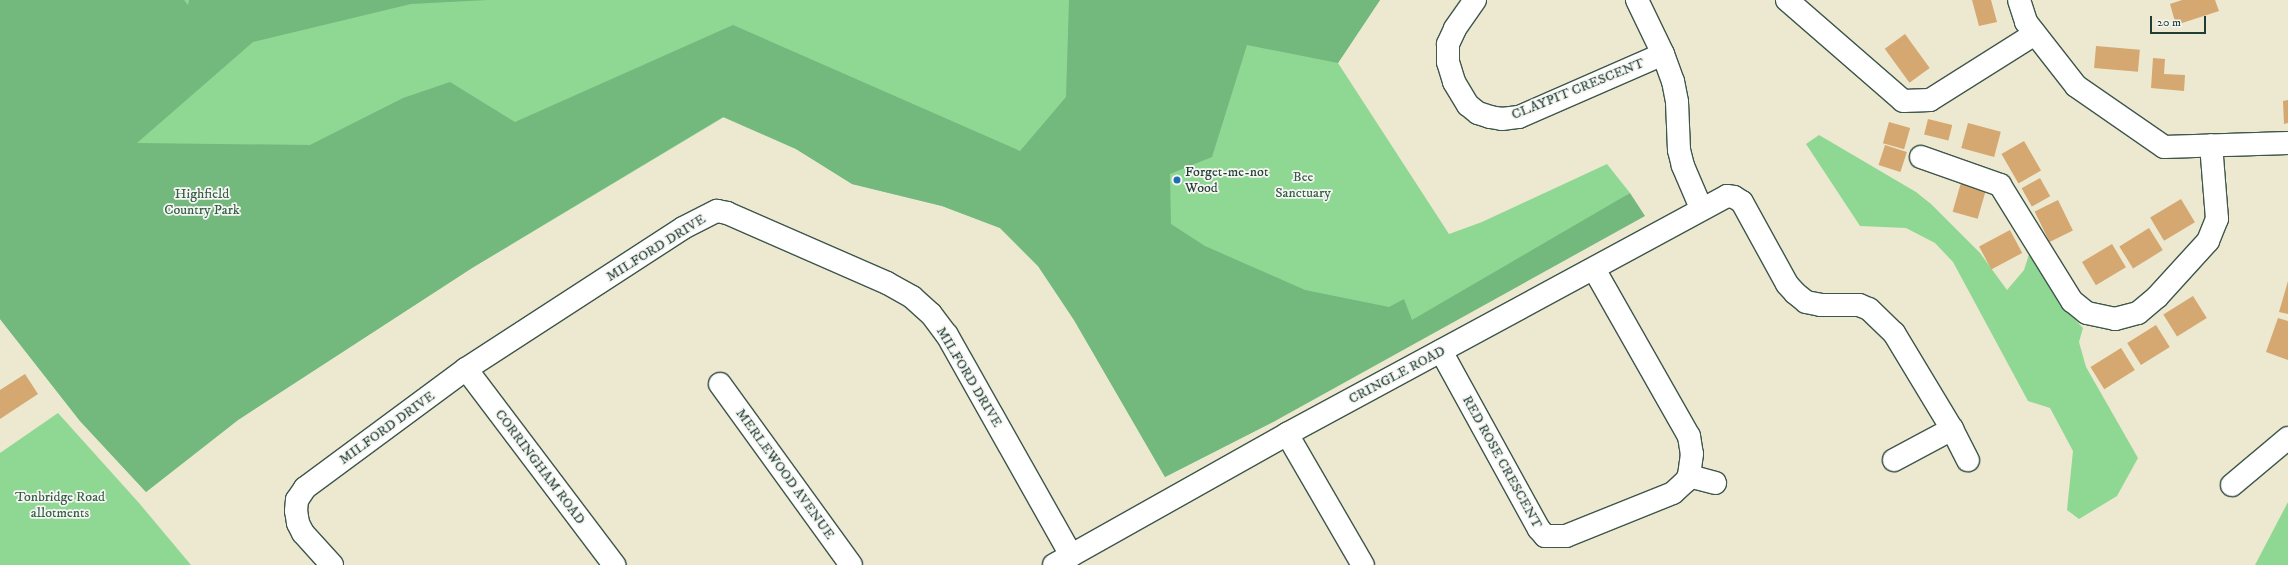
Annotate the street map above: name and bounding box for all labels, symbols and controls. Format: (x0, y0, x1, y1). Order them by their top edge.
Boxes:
scale bar (2152, 8, 2208, 34)
text: 20 m (2157, 15, 2181, 30)
street label: CLAYPIT CRESCENT (1509, 55, 1647, 123)
place label: Forget-me-not Wood (1185, 164, 1268, 196)
park label: Bee Sanctuary (1275, 169, 1331, 202)
marker: Forget-me-not Wood (1172, 175, 1182, 185)
park label: Highfield Country Park (164, 186, 240, 218)
street label: MILFORD DRIVE (603, 211, 709, 285)
street label: MILFORD DRIVE (932, 324, 1006, 430)
street label: CRINGLE ROAD (1346, 342, 1448, 408)
street label: MILFORD DRIVE (336, 388, 438, 468)
street label: RED ROSE CRESCENT (1458, 393, 1546, 531)
street label: MERLEWOOD AVENUE (732, 405, 838, 543)
street label: CORRINGHAM ROAD (491, 406, 589, 528)
park label: Tonbridge Road allotments (15, 489, 105, 522)

